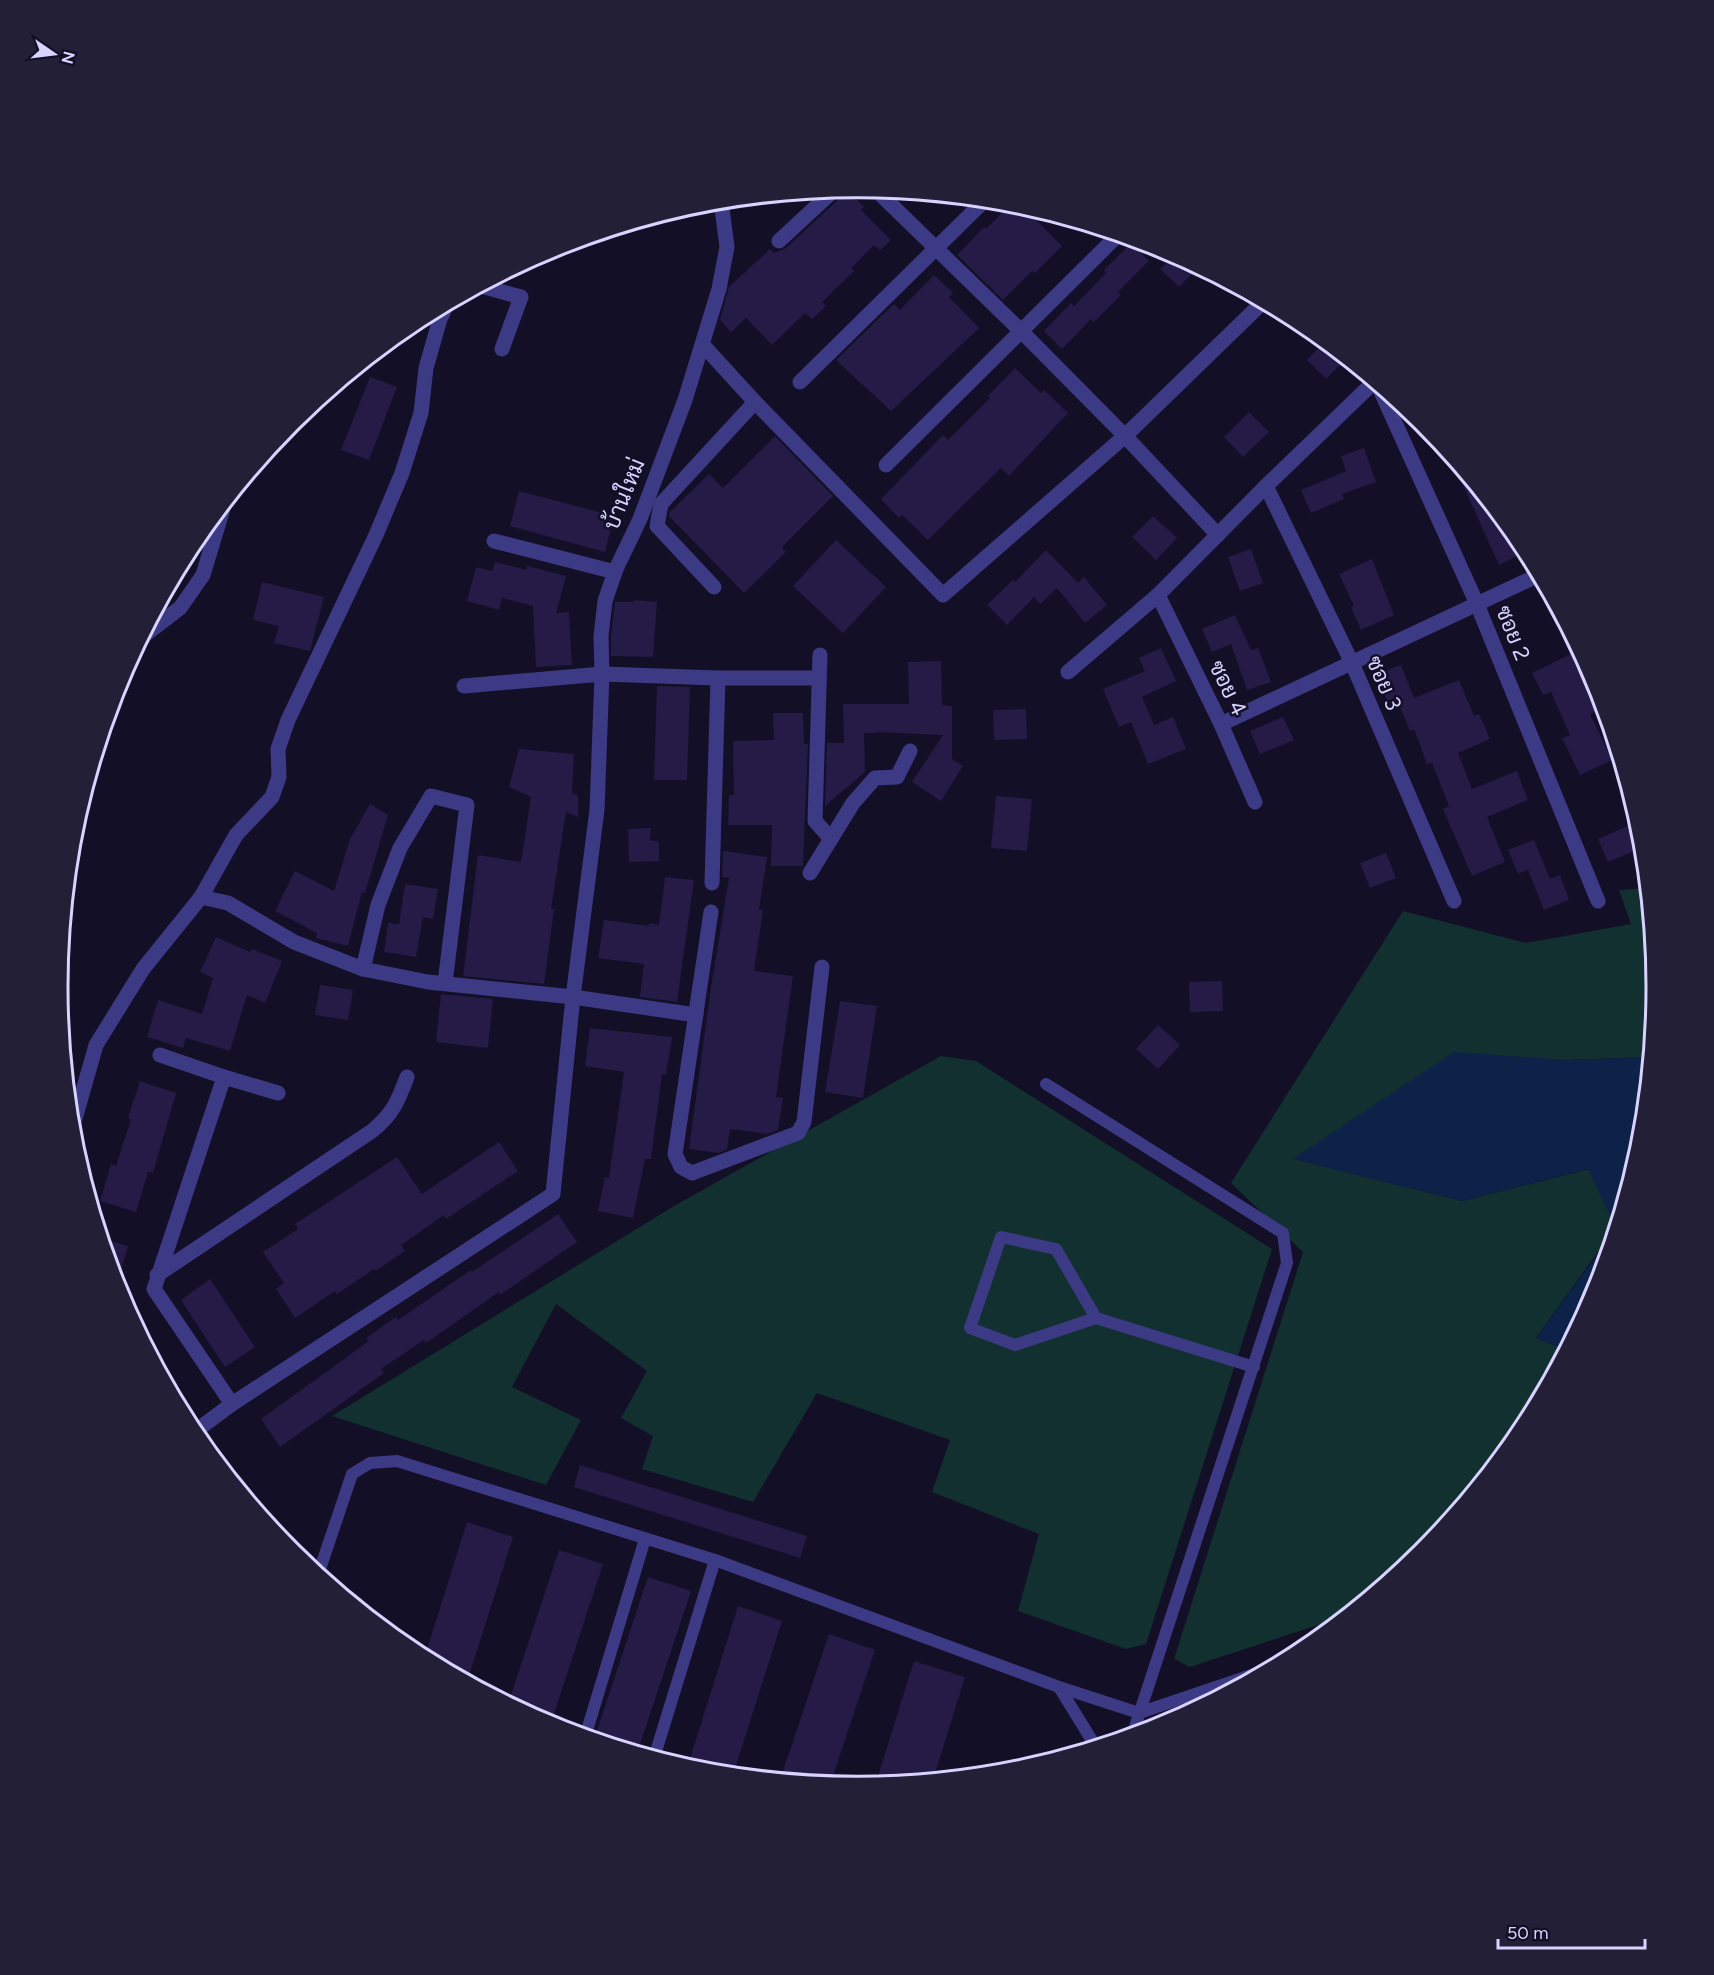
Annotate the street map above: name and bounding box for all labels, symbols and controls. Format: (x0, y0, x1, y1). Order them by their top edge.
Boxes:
north arrow (24, 24, 84, 84)
text: N (57, 49, 79, 66)
street label: บ้านใหม่ (597, 454, 651, 534)
street label: ซอย 2 (1490, 602, 1536, 664)
street label: ซอย 3 (1361, 652, 1407, 714)
street label: ซอย 4 (1203, 656, 1253, 720)
scale bar (1498, 1912, 1645, 1950)
text: 50 m (1507, 1922, 1549, 1944)

